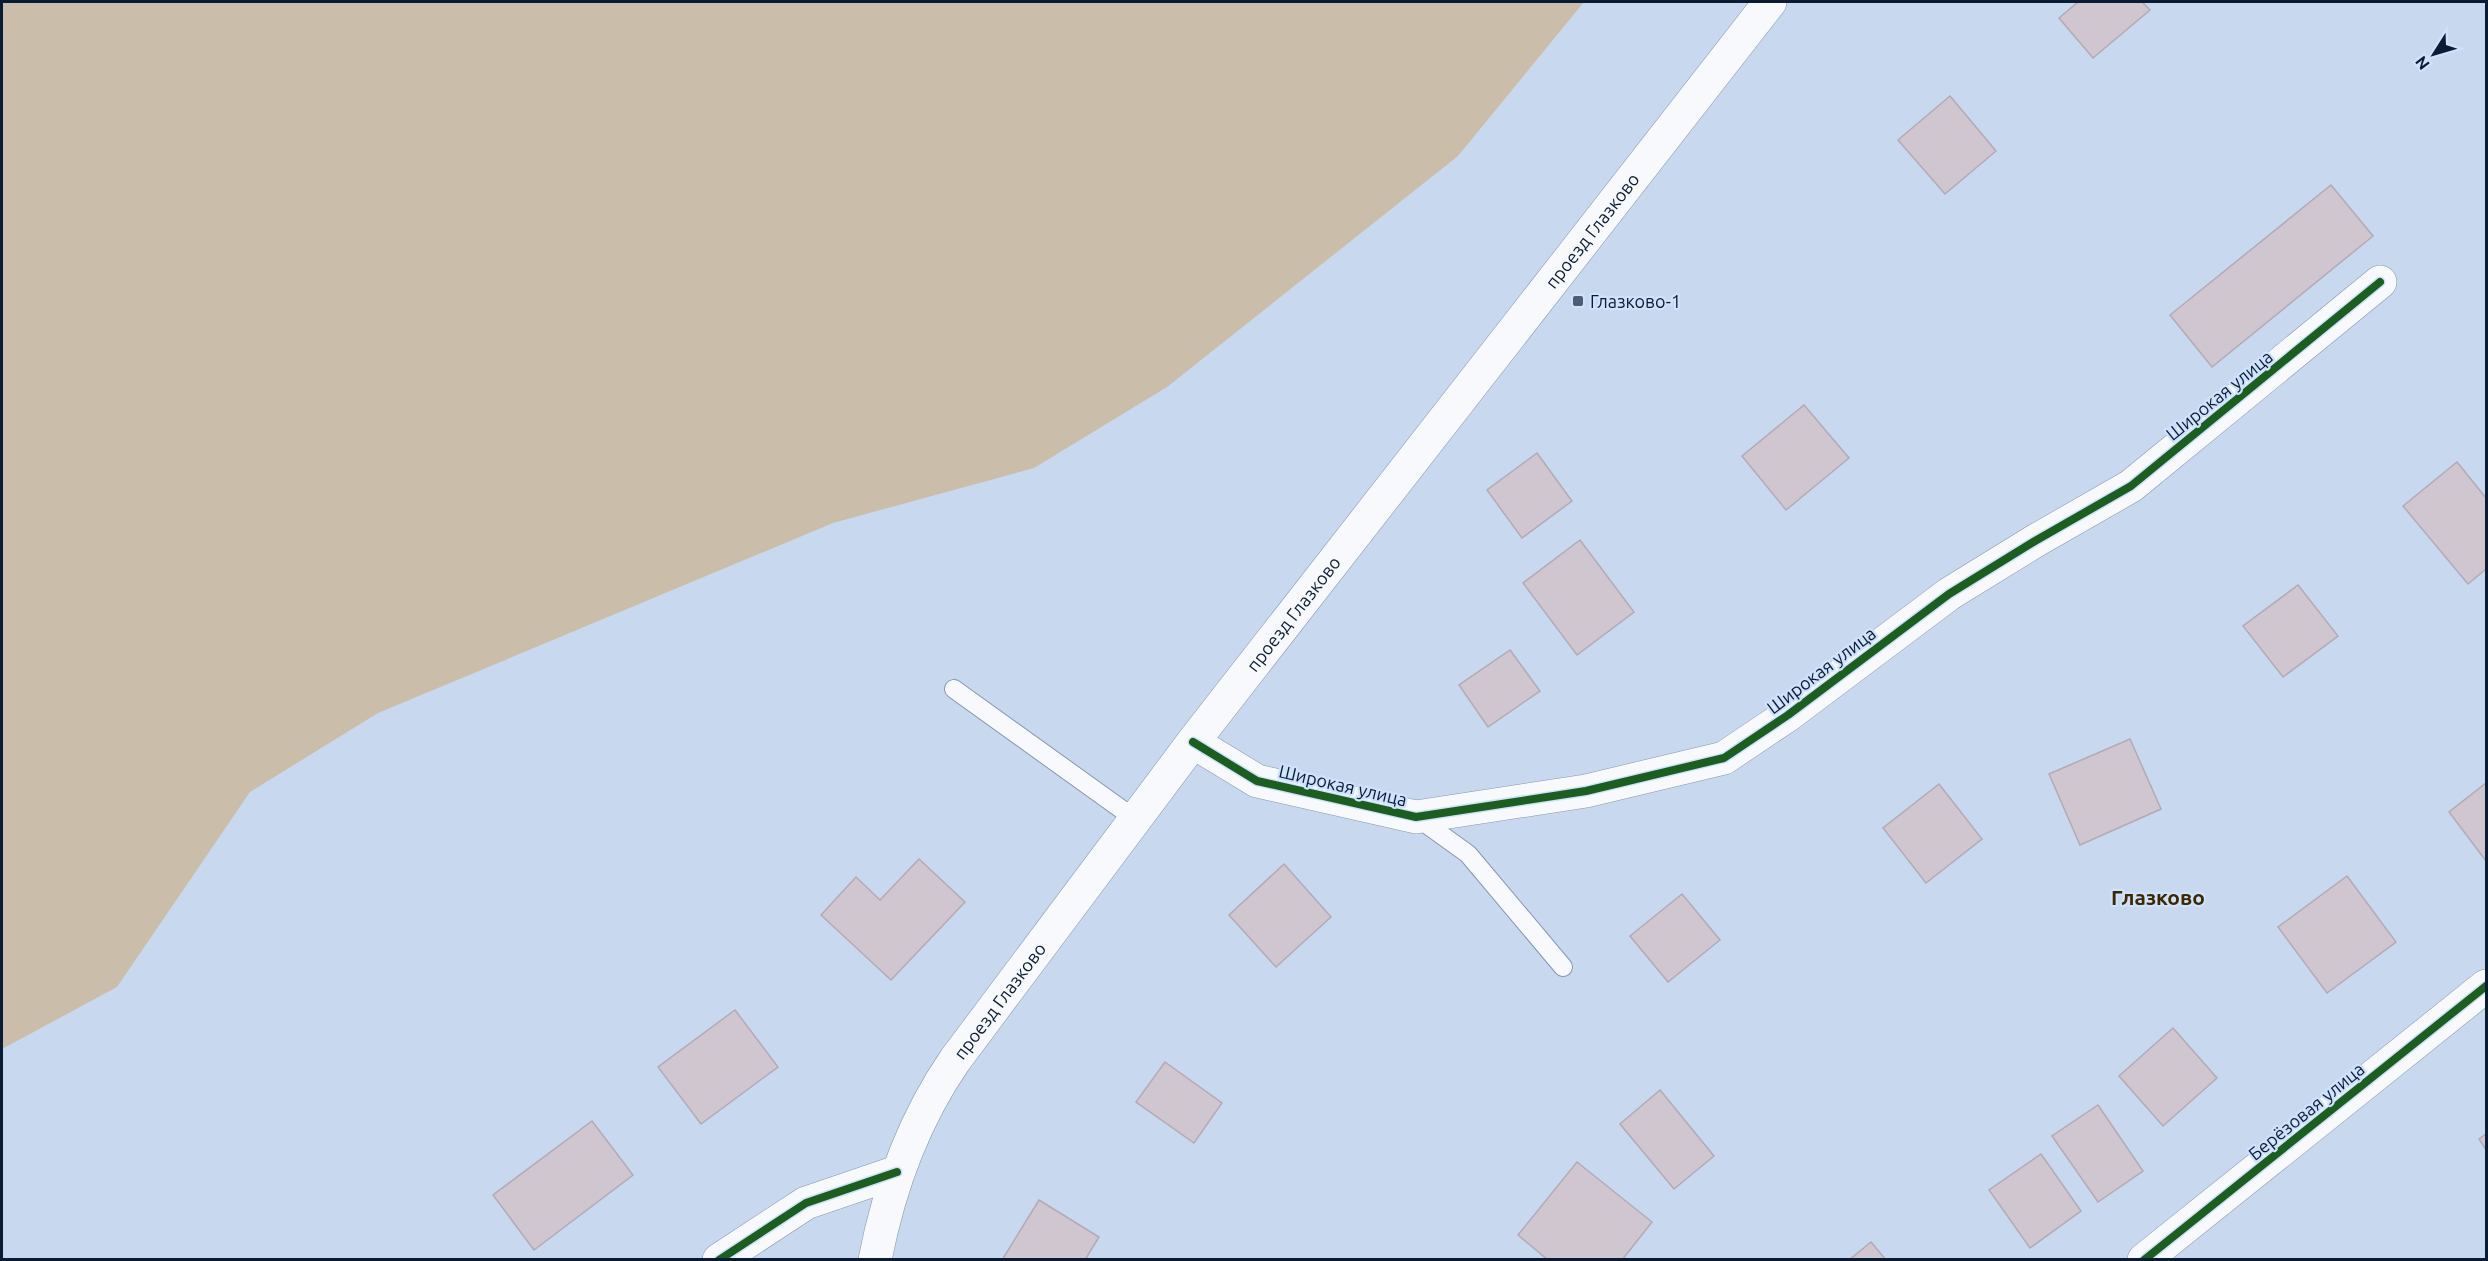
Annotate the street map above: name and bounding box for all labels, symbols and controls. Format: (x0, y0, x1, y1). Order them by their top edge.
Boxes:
north arrow (2404, 24, 2464, 84)
text: N (2411, 53, 2433, 73)
street label: проезд Глазково (1541, 169, 1643, 292)
place label: Глазково-1 (1590, 291, 1681, 311)
marker: Глазково-1 (1571, 294, 1585, 308)
street label: Широкая улица (2162, 346, 2276, 444)
street label: проезд Глазково (1242, 552, 1344, 675)
street label: Широкая улица (1763, 623, 1879, 717)
street label: Широкая улица (1277, 761, 1409, 809)
district label: Глазково (2111, 885, 2205, 909)
street label: проезд Глазково (949, 939, 1049, 1063)
street label: Берёзовая улица (2244, 1058, 2368, 1164)

